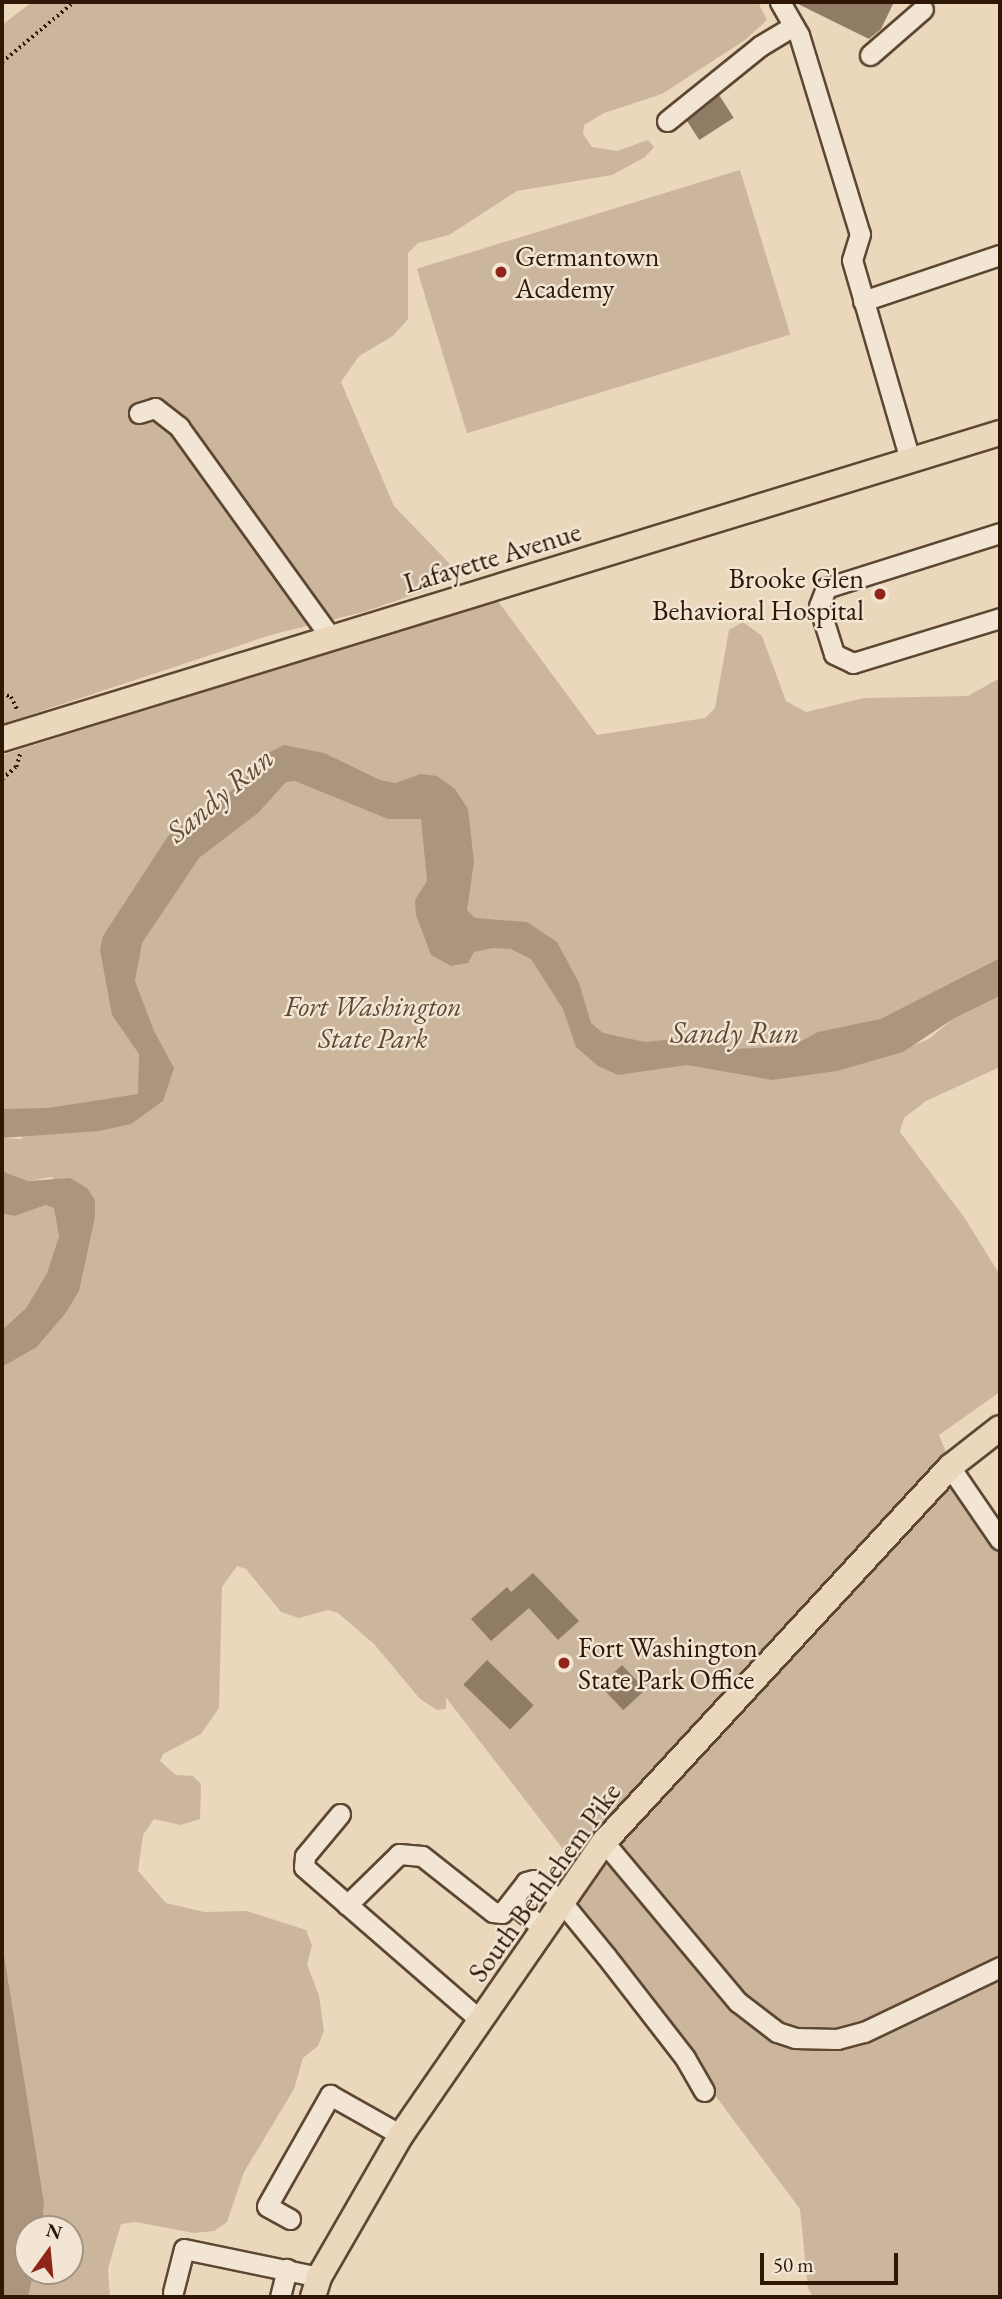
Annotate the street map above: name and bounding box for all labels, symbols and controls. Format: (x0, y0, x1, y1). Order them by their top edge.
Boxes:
place label: Germantown Academy (515, 239, 660, 305)
marker: Germantown Academy (493, 264, 509, 280)
street label: Lafayette Avenue (399, 514, 585, 600)
place label: Brooke Glen Behavioral Hospital (652, 561, 864, 627)
marker: Brooke Glen Behavioral Hospital (870, 584, 890, 604)
water label: Sandy Run (159, 740, 281, 850)
park label: Fort Washington State Park (284, 989, 462, 1055)
water label: Sandy Run (671, 1015, 799, 1051)
place label: Fort Washington State Park Office (578, 1630, 758, 1696)
marker: Fort Washington State Park Office (556, 1655, 572, 1671)
street label: South Bethlehem Pike (461, 1776, 627, 1988)
north arrow (14, 2215, 84, 2285)
text: N (43, 2217, 65, 2245)
scale bar (764, 2240, 902, 2284)
text: 50 m (773, 2251, 814, 2278)

